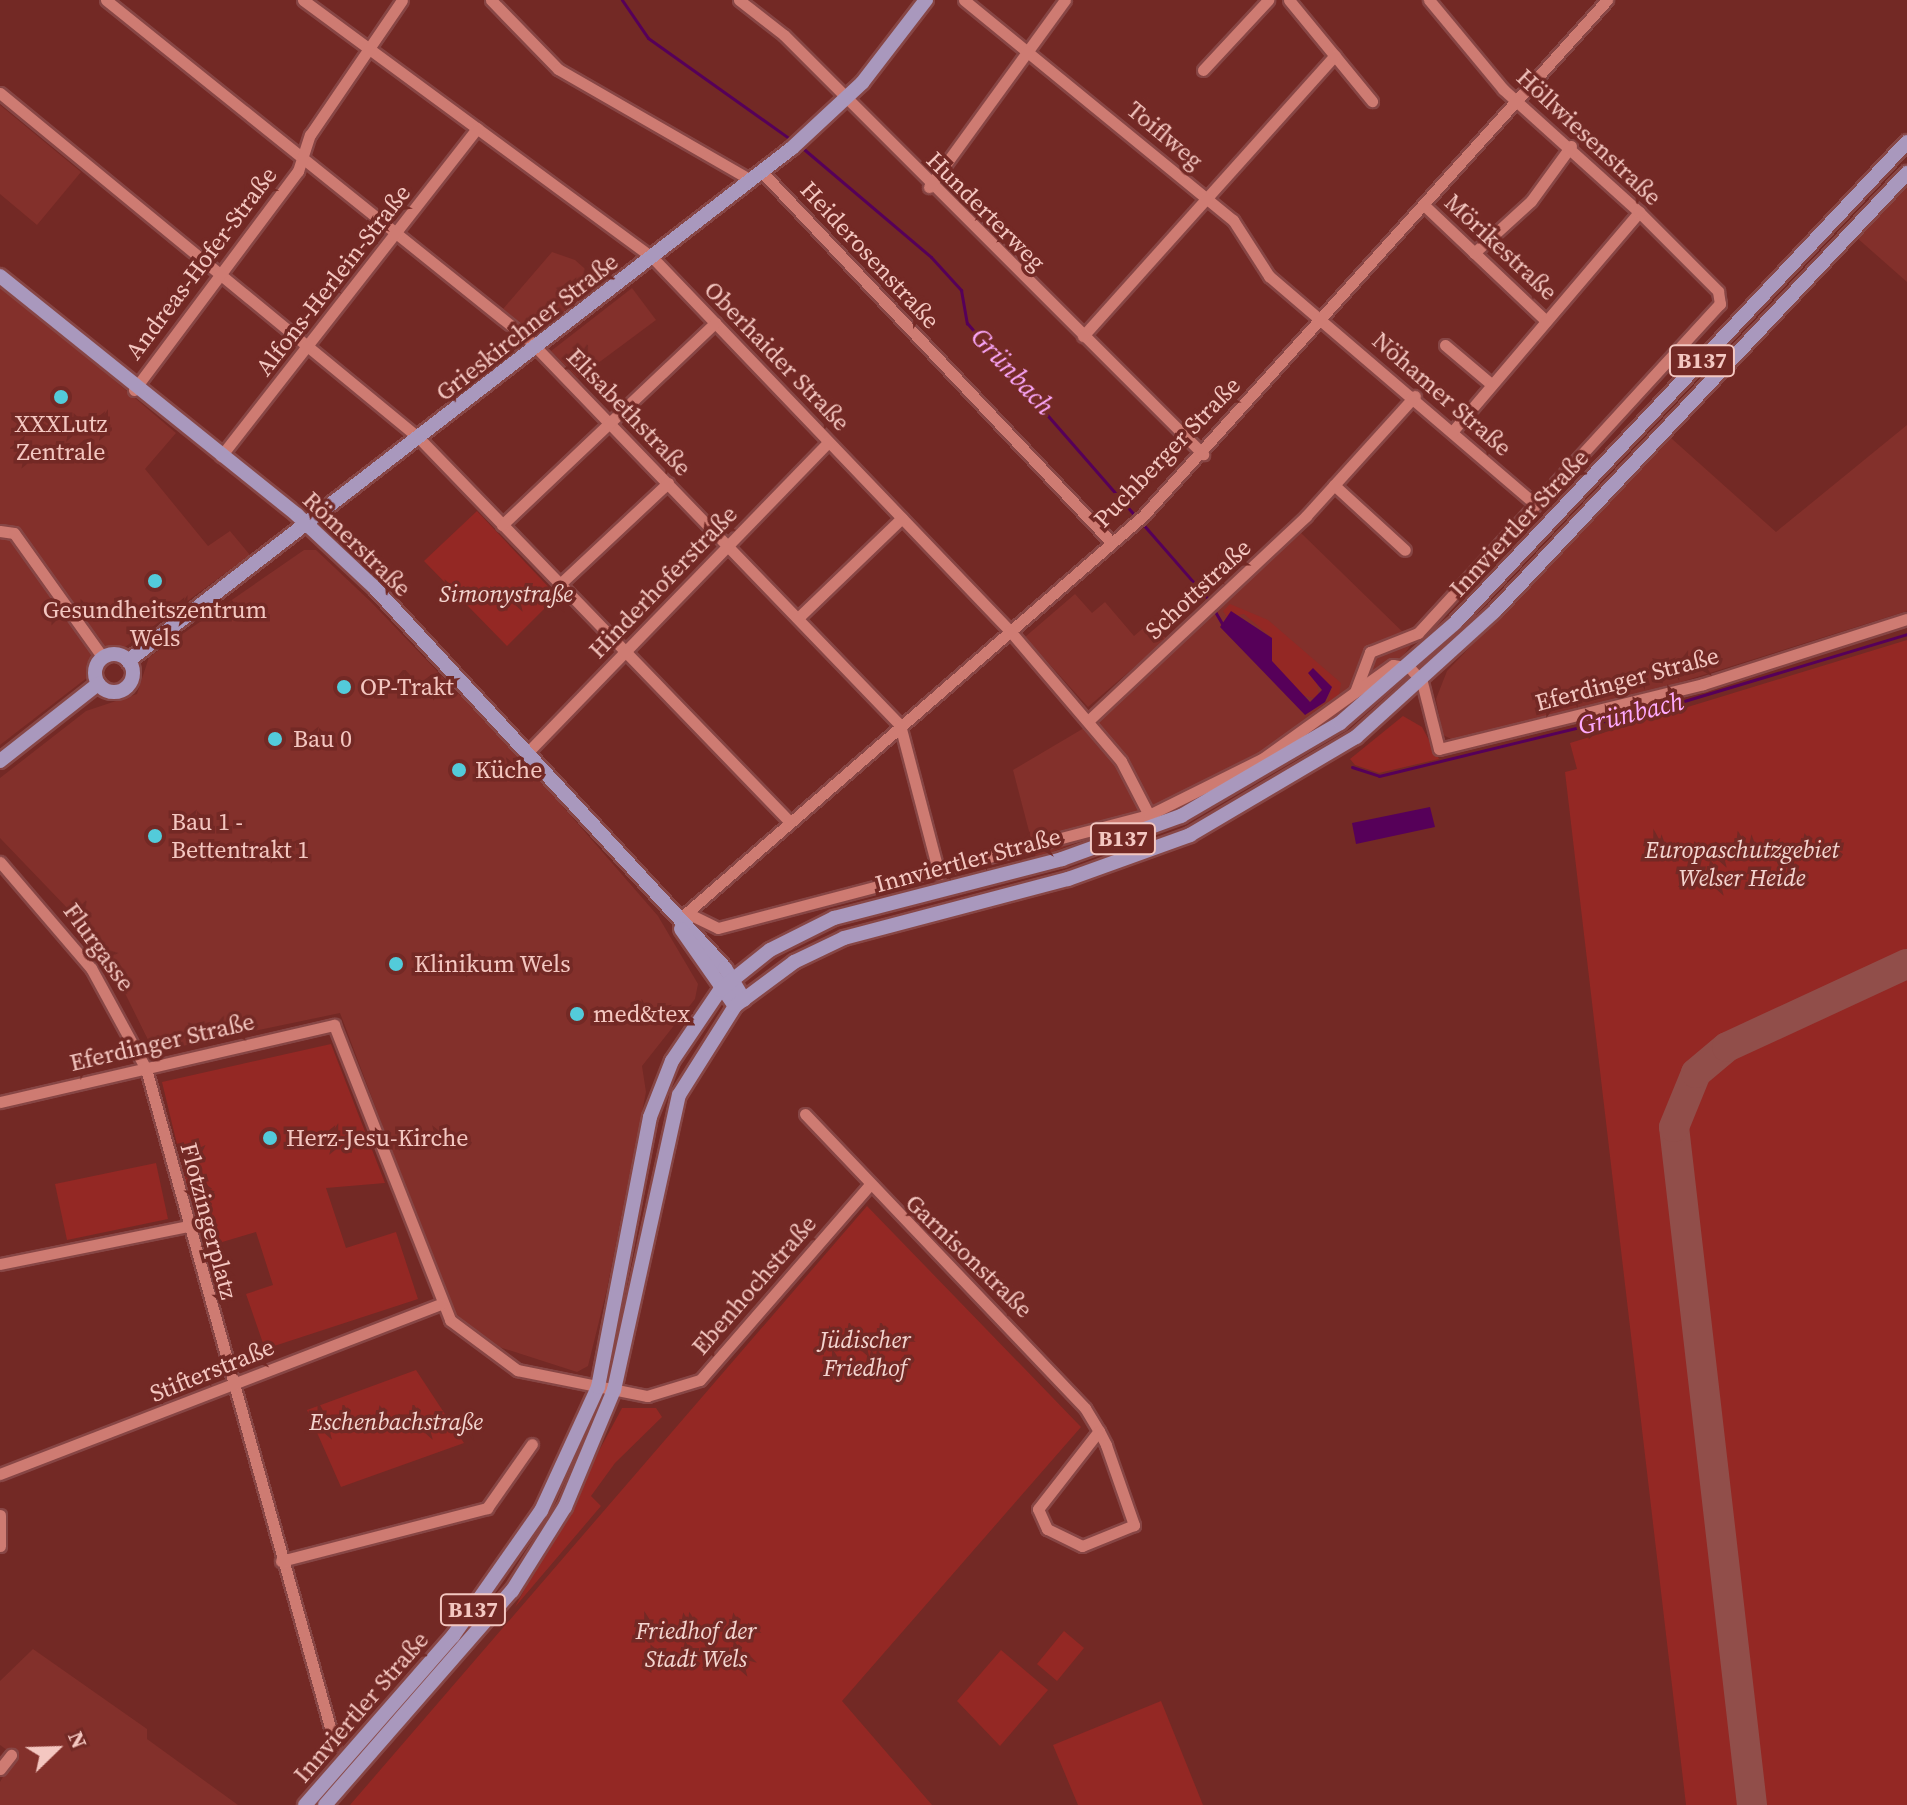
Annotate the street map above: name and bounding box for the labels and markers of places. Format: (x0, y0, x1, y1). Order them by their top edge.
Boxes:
marker: XXXLutz Zentrale (52, 388, 70, 406)
place label: XXXLutz Zentrale (14, 410, 108, 466)
marker: Gesundheitszentrum Wels (144, 570, 166, 592)
place label: Gesundheitszentrum Wels (43, 596, 267, 652)
place label: OP-Trakt (360, 673, 454, 701)
marker: OP-Trakt (335, 678, 353, 696)
place label: Bau 0 (293, 725, 352, 753)
marker: Bau 0 (264, 728, 286, 750)
place label: Küche (475, 756, 542, 784)
marker: Küche (450, 761, 468, 779)
place label: Bau 1 - Bettentrakt 1 (171, 808, 309, 864)
marker: Bau 1 - Bettentrakt 1 (146, 827, 164, 845)
place label: Klinikum Wels (414, 950, 571, 978)
marker: Klinikum Wels (385, 953, 407, 975)
place label: med&tex (593, 1000, 690, 1028)
marker: med&tex (568, 1005, 586, 1023)
place label: Herz-Jesu-Kirche (286, 1124, 469, 1152)
marker: Herz-Jesu-Kirche (261, 1129, 279, 1147)

